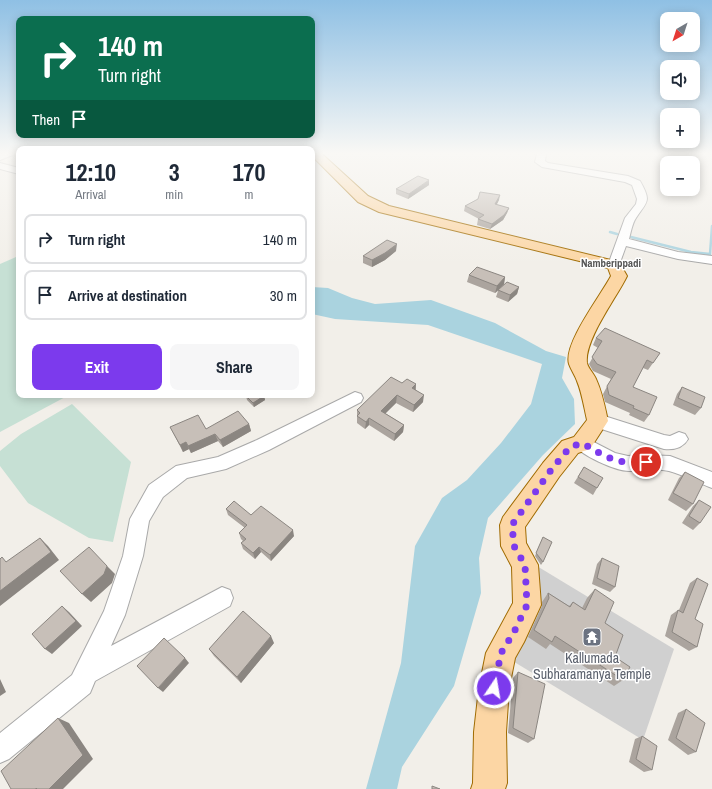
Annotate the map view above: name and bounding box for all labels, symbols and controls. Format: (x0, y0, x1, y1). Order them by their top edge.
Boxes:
north arrow (660, 12, 700, 52)
map controls (660, 12, 700, 196)
text: 140 m (98, 27, 163, 65)
icon: right (32, 32, 84, 84)
button: sound (660, 60, 700, 100)
text: Turn right (98, 63, 161, 88)
icon: arrive (68, 108, 90, 130)
button: + (660, 108, 700, 148)
text: Then (32, 109, 60, 130)
text: 12:10 (66, 156, 116, 188)
text: 3 (169, 156, 180, 188)
text: 170 (233, 156, 265, 188)
button: − (660, 156, 700, 196)
text: Arrival (75, 186, 106, 203)
text: min (165, 186, 183, 203)
text: m (245, 186, 253, 203)
icon: right (34, 228, 56, 250)
text: Turn right (68, 229, 125, 250)
text: 140 m (263, 229, 297, 250)
district label: Namberippadi (581, 256, 641, 270)
icon: arrive (34, 284, 56, 306)
text: Arrive at destination (68, 285, 187, 306)
text: 30 m (270, 285, 297, 306)
button: Exit (32, 344, 162, 390)
button: Share (170, 344, 299, 390)
pin (629, 445, 663, 479)
icon: arrive (635, 451, 657, 473)
temple icon: Kallumada Subharamanya Temple (581, 626, 603, 648)
place label: Kallumada Subharamanya Temple (533, 649, 651, 683)
position arrow (473, 667, 515, 709)

